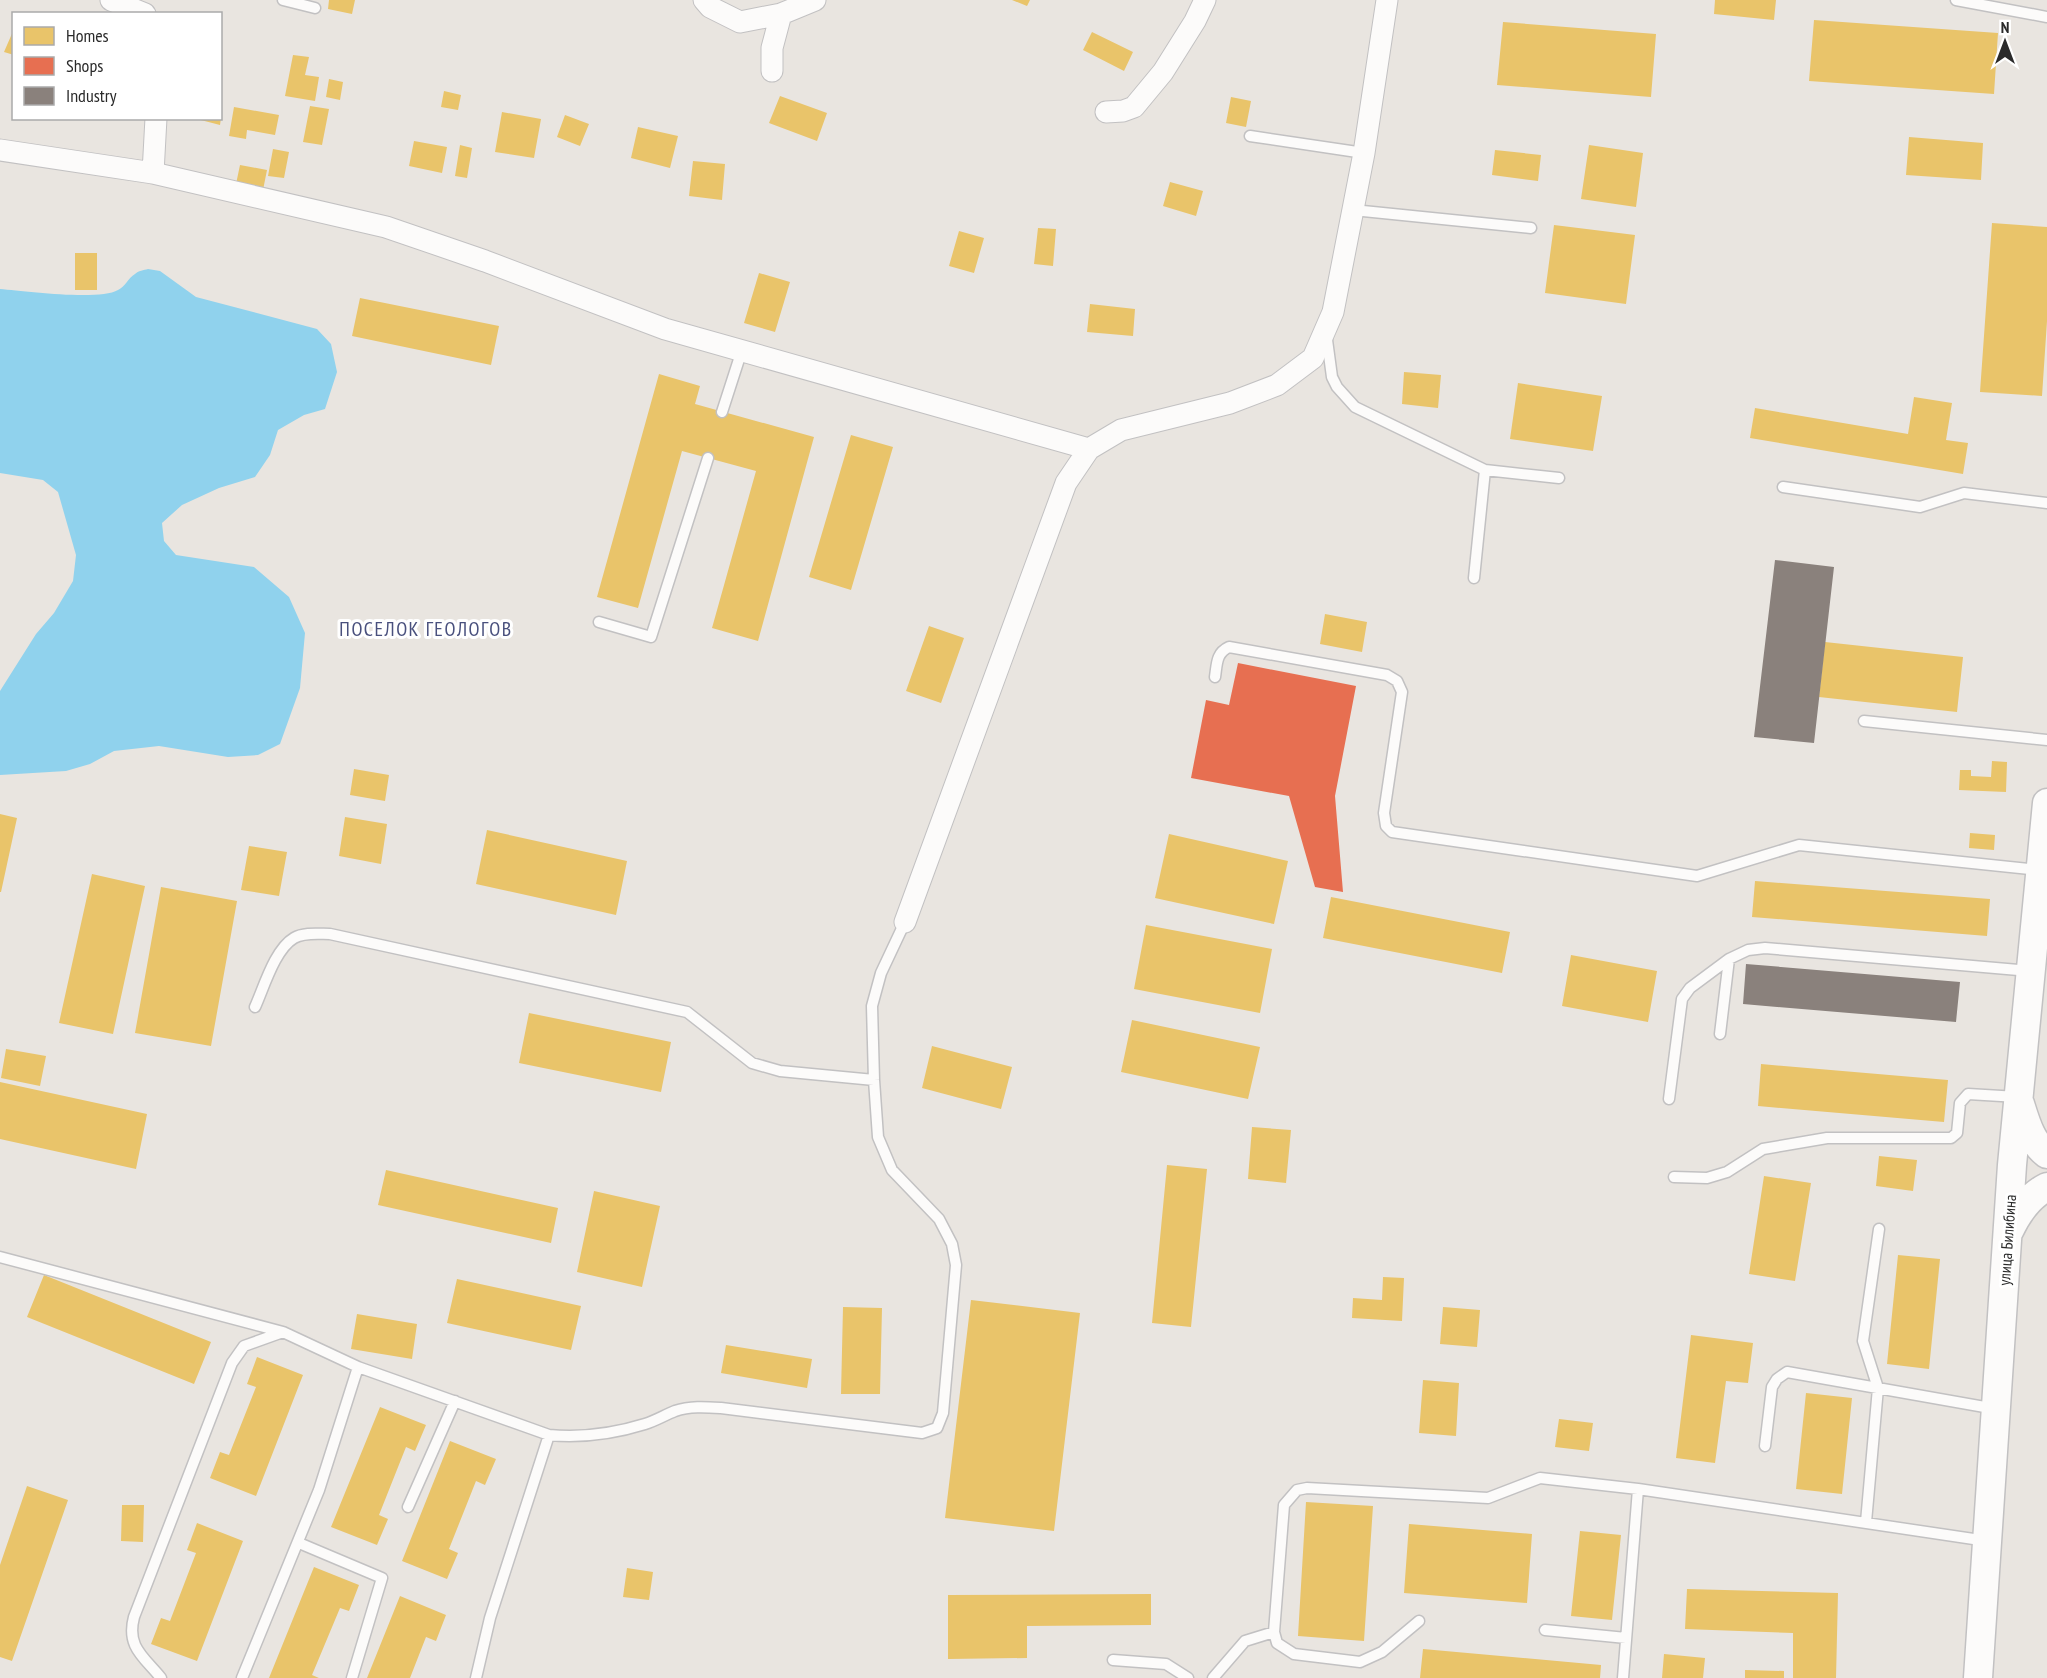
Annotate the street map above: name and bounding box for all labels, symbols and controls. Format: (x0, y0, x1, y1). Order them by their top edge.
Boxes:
legend (12, 12, 222, 120)
north arrow (1975, 12, 2035, 72)
text: N (2001, 17, 2009, 37)
text: Homes (66, 24, 109, 47)
text: Shops (66, 54, 103, 77)
text: Industry (66, 84, 117, 107)
district label: ПОСЕЛОК ГЕОЛОГОВ (339, 616, 513, 642)
street label: улица Билибина (1994, 1194, 2020, 1286)

